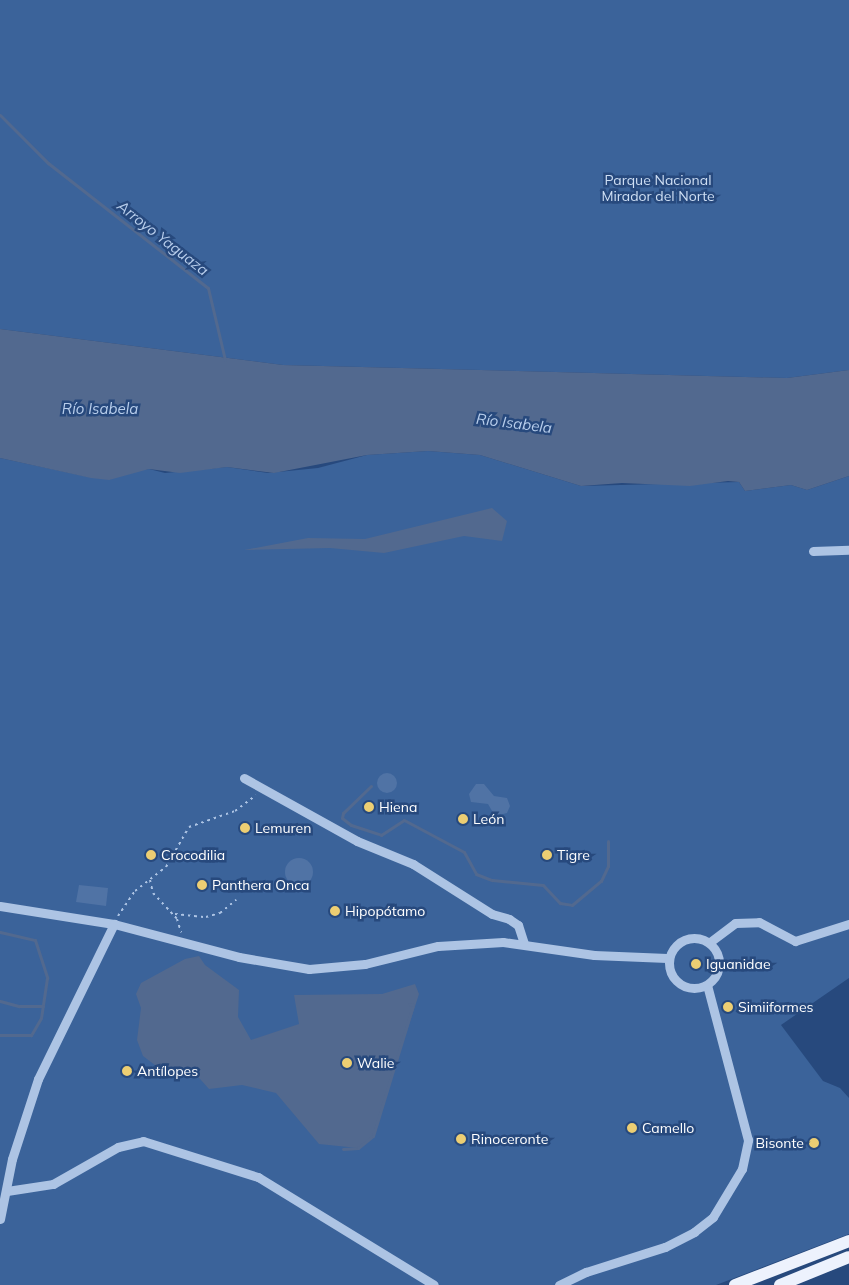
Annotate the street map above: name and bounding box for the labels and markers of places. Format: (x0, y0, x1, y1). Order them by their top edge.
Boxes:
place label: Hiena (379, 799, 417, 815)
marker: Hiena (363, 801, 375, 813)
place label: León (473, 811, 504, 827)
marker: León (457, 813, 469, 825)
place label: Lemuren (255, 820, 311, 836)
marker: Lemuren (239, 822, 251, 834)
place label: Crocodilia (161, 847, 225, 863)
place label: Tigre (557, 847, 590, 863)
marker: Crocodilia (145, 849, 157, 861)
marker: Tigre (541, 849, 553, 861)
place label: Panthera Onca (212, 877, 309, 893)
marker: Panthera Onca (196, 879, 208, 891)
place label: Hipopótamo (345, 903, 425, 919)
marker: Hipopótamo (329, 905, 341, 917)
place label: Iguanidae (706, 956, 770, 972)
marker: Iguanidae (690, 958, 702, 970)
place label: Simiiformes (738, 999, 813, 1015)
marker: Simiiformes (722, 1001, 734, 1013)
place label: Walie (357, 1055, 394, 1071)
marker: Walie (341, 1057, 353, 1069)
place label: Antílopes (137, 1063, 198, 1079)
marker: Antílopes (121, 1065, 133, 1077)
place label: Camello (642, 1120, 694, 1136)
marker: Camello (626, 1122, 638, 1134)
place label: Rinoceronte (471, 1131, 548, 1147)
marker: Rinoceronte (455, 1133, 467, 1145)
place label: Bisonte (756, 1135, 804, 1151)
marker: Bisonte (808, 1137, 820, 1149)

